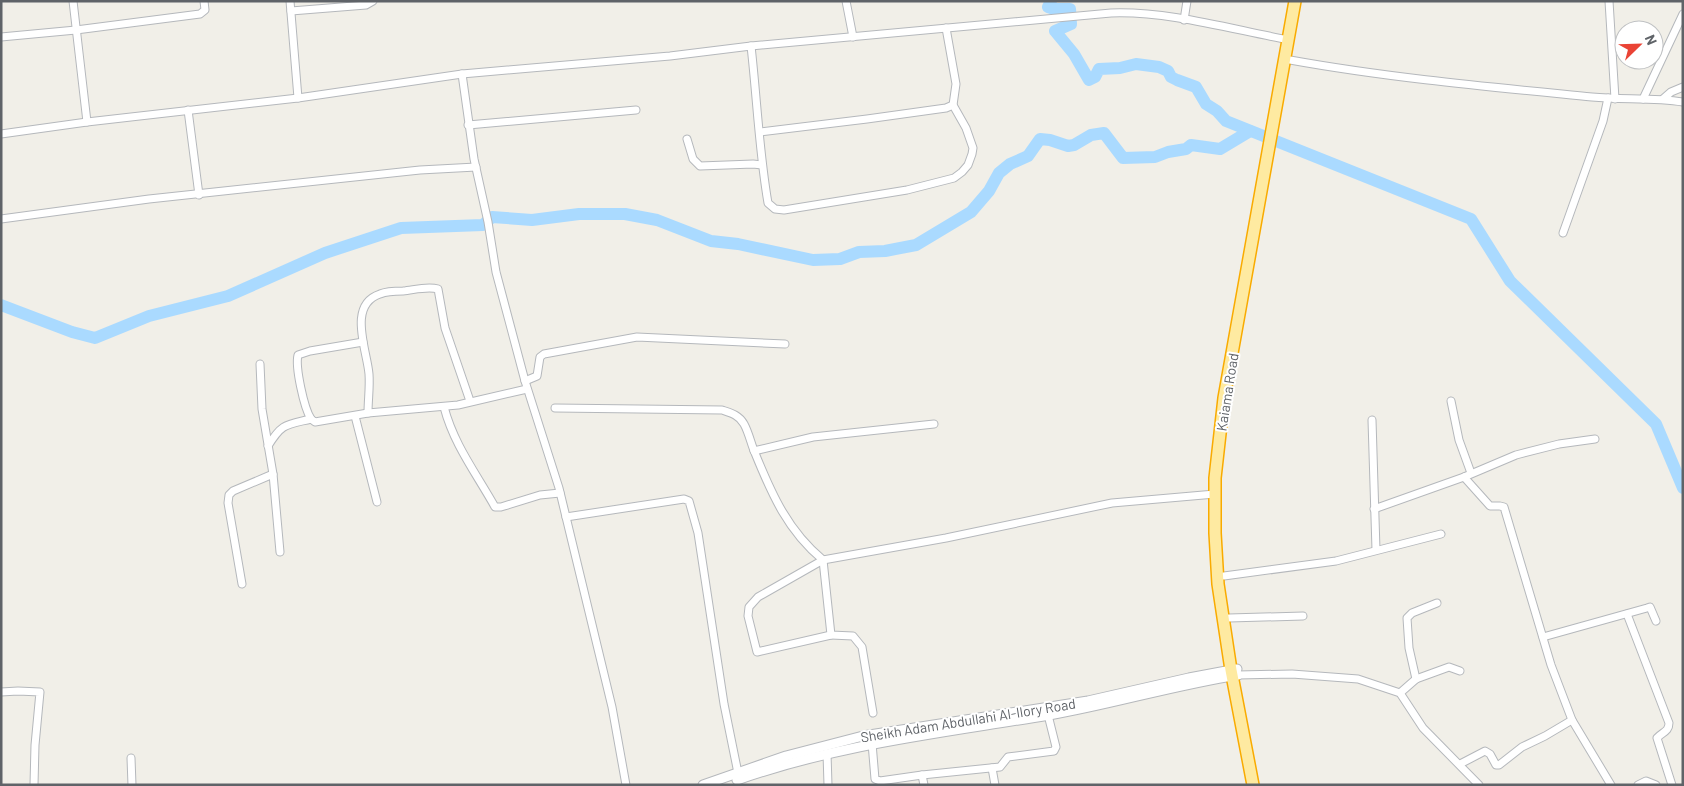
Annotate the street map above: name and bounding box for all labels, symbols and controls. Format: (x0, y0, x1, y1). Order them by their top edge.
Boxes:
north arrow (1614, 20, 1664, 70)
text: N (1642, 32, 1661, 47)
street label: Kaiama Road (1212, 352, 1242, 432)
street label: Sheikh Adam Abdullahi Al-Ilory Road (859, 695, 1077, 745)

